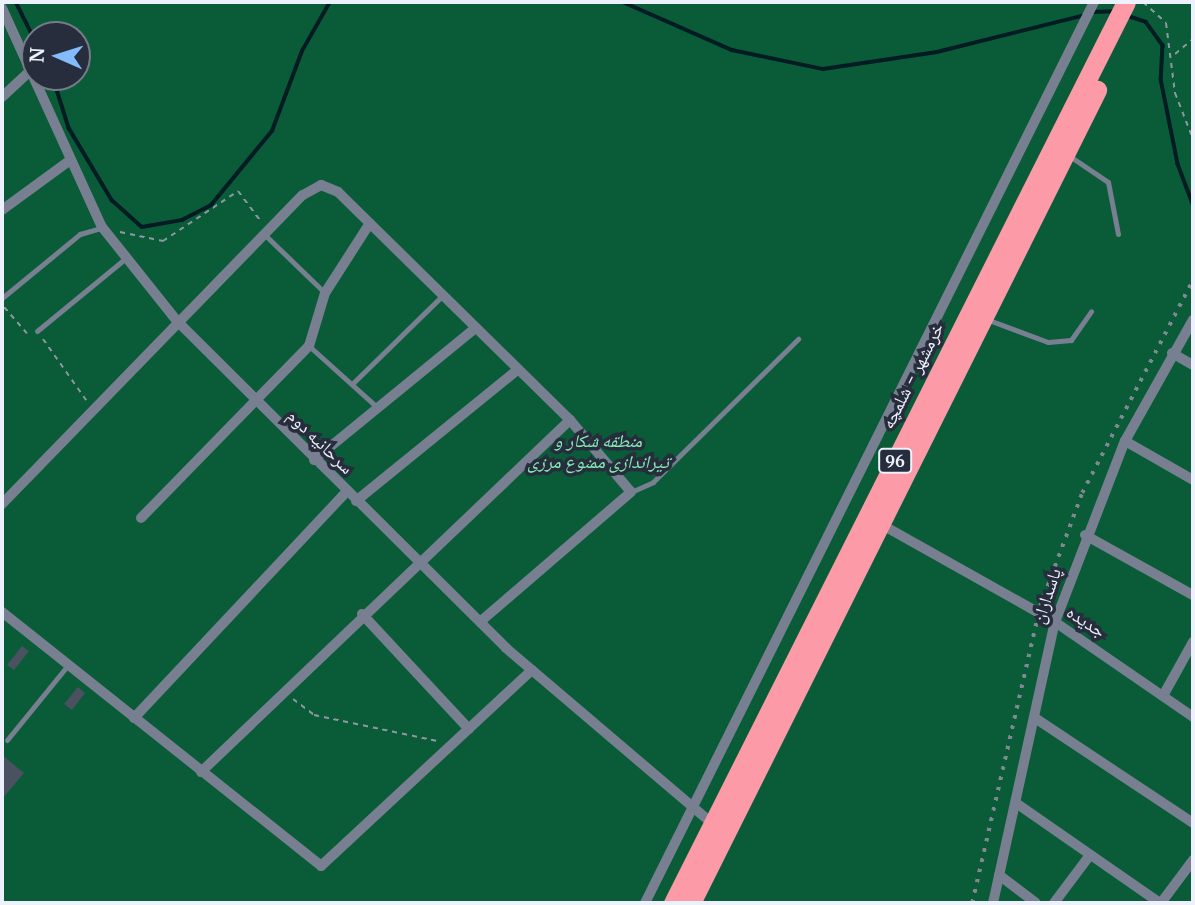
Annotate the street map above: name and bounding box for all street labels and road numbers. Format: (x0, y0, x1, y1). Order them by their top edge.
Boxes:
street label: خرمشهر - شلمچه (877, 320, 949, 432)
street label: سرحانیه دوم (282, 405, 358, 479)
road number: 96 (878, 448, 912, 474)
street label: پاسداران (1028, 565, 1066, 627)
street label: جدیده (1062, 601, 1110, 643)

